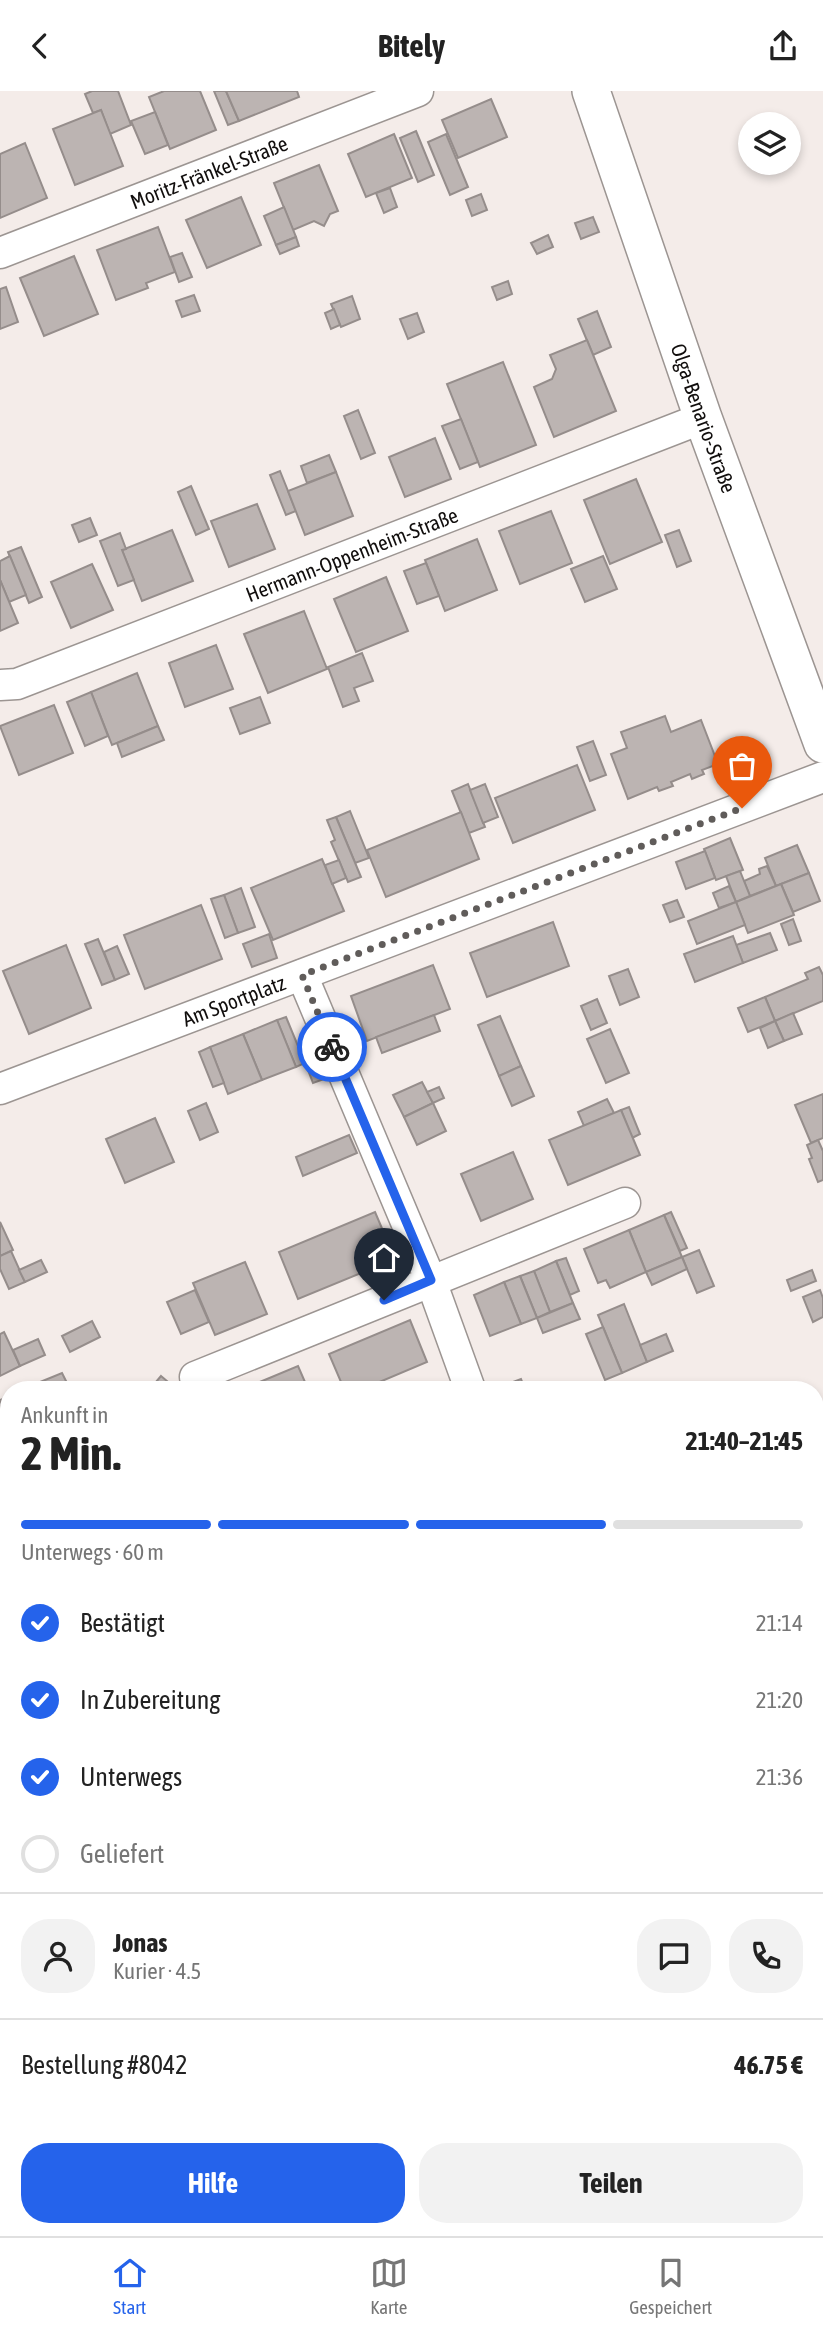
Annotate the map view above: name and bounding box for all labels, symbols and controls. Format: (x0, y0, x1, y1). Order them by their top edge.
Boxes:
icon: back (21, 27, 59, 65)
text: Bitely (378, 27, 445, 64)
icon: share (764, 27, 802, 65)
map controls (738, 112, 801, 175)
button: layers (738, 112, 801, 175)
street label: Moritz-Fränkel-Straße (127, 131, 291, 213)
street label: Olga-Benario-Straße (666, 340, 741, 496)
street label: Hermann-Oppenheim-Straße (242, 502, 461, 606)
pin (712, 736, 772, 808)
icon: bag (723, 747, 761, 785)
street label: Am Sportplatz (179, 970, 289, 1031)
courier (297, 1012, 367, 1082)
icon: bike (313, 1028, 351, 1066)
pin (354, 1228, 414, 1300)
icon: home (365, 1239, 403, 1277)
text: Ankunft in (21, 1402, 108, 1428)
text: 21:40–21:45 (686, 1426, 803, 1456)
text: 2 Min. (21, 1427, 121, 1480)
text: Unterwegs · 60 m (21, 1539, 164, 1565)
icon: check (21, 1604, 59, 1642)
text: Bestätigt (80, 1608, 165, 1638)
text: 21:14 (756, 1610, 803, 1636)
icon: check (21, 1681, 59, 1719)
text: In Zubereitung (80, 1685, 220, 1715)
text: 21:20 (756, 1687, 803, 1713)
icon: check (21, 1758, 59, 1796)
text: Unterwegs (80, 1762, 182, 1792)
text: 21:36 (756, 1764, 803, 1790)
text: Geliefert (80, 1839, 164, 1869)
button: person (21, 1919, 95, 1993)
button: chat (637, 1919, 711, 1993)
button: phone (729, 1919, 803, 1993)
text: Jonas (113, 1928, 167, 1958)
text: Kurier · 4.5 (113, 1958, 201, 1984)
text: Bestellung #8042 (21, 2050, 187, 2080)
text: 46.75 € (734, 2050, 803, 2080)
button: Hilfe (21, 2143, 405, 2223)
button: Teilen (419, 2143, 803, 2223)
tab: Start (111, 2254, 149, 2318)
tab: Karte (370, 2254, 408, 2318)
tab: Gespeichert (629, 2254, 712, 2318)

